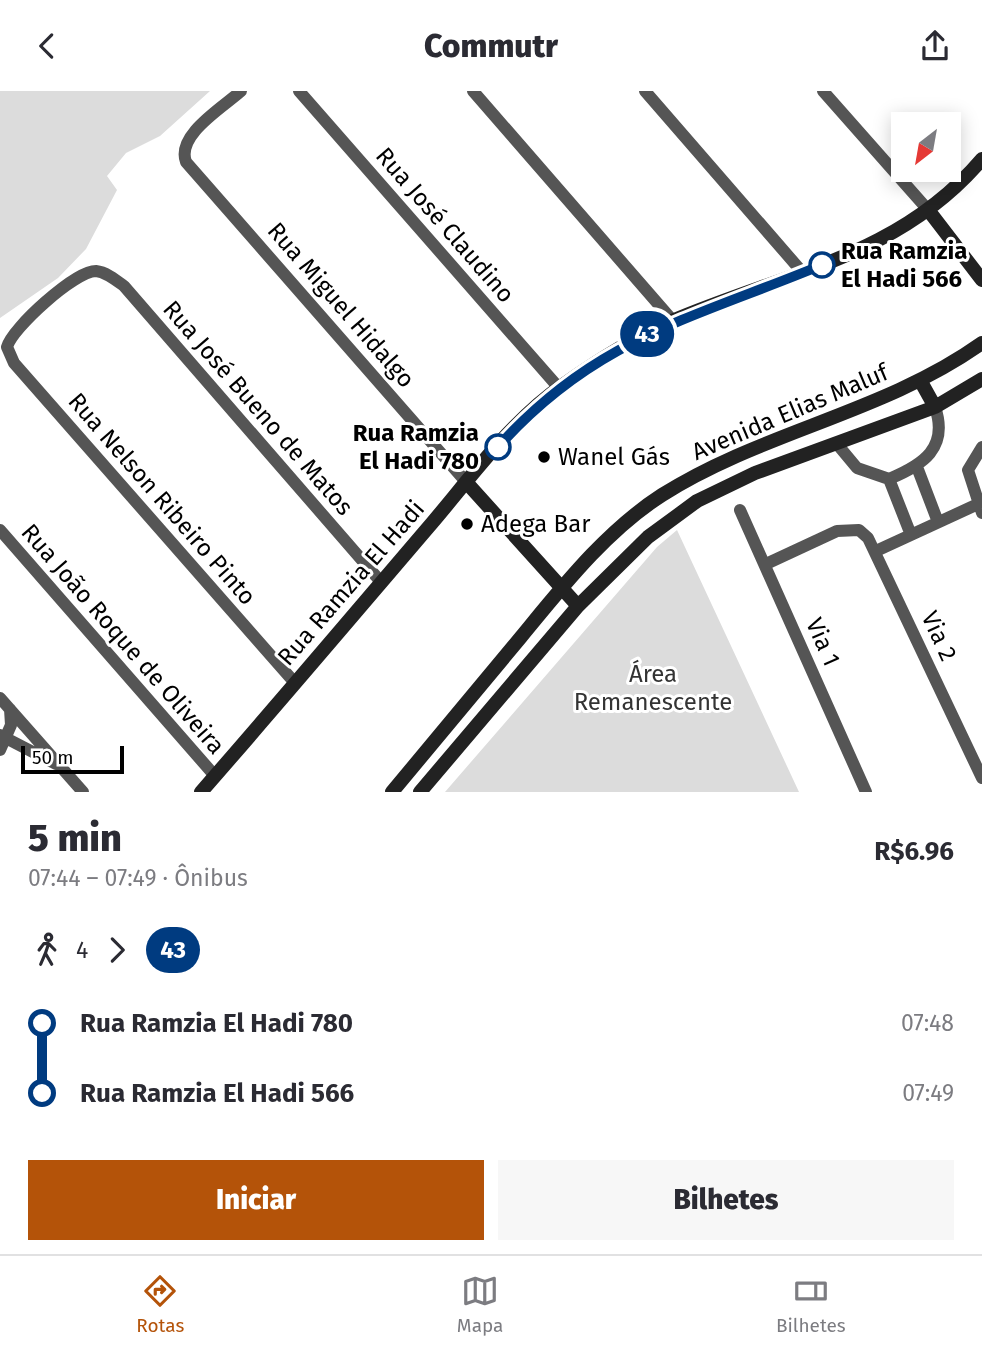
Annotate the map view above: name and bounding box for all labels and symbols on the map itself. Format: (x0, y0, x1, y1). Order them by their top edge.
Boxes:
north arrow (891, 112, 961, 182)
street label: Rua José Claudino (370, 142, 520, 308)
street label: Rua Miguel Hidalgo (262, 217, 420, 393)
place label: Rua Ramzia El Hadi 566 (841, 237, 967, 293)
marker: Rua Ramzia El Hadi 566 (809, 252, 835, 278)
street label: Rua José Bueno de Matos (157, 295, 359, 521)
line badge: 43 (616, 311, 678, 357)
street label: Avenida Elias Maluf (688, 357, 894, 466)
street label: Rua Nelson Ribeiro Pinto (62, 387, 262, 611)
place label: Rua Ramzia El Hadi 780 (353, 419, 479, 475)
marker: Rua Ramzia El Hadi 780 (485, 434, 511, 460)
place label: Wanel Gás (558, 443, 670, 471)
marker: Wanel Gás (536, 449, 552, 465)
street label: Rua Ramzia El Hadi (272, 495, 430, 671)
place label: Adega Bar (481, 510, 591, 538)
marker: Adega Bar (459, 516, 475, 532)
street label: Rua João Roque de Oliveira (15, 518, 231, 760)
street label: Via 2 (915, 607, 963, 665)
street label: Via 1 (800, 614, 846, 670)
park label: Área Remanescente (574, 659, 732, 716)
scale bar (21, 743, 124, 775)

